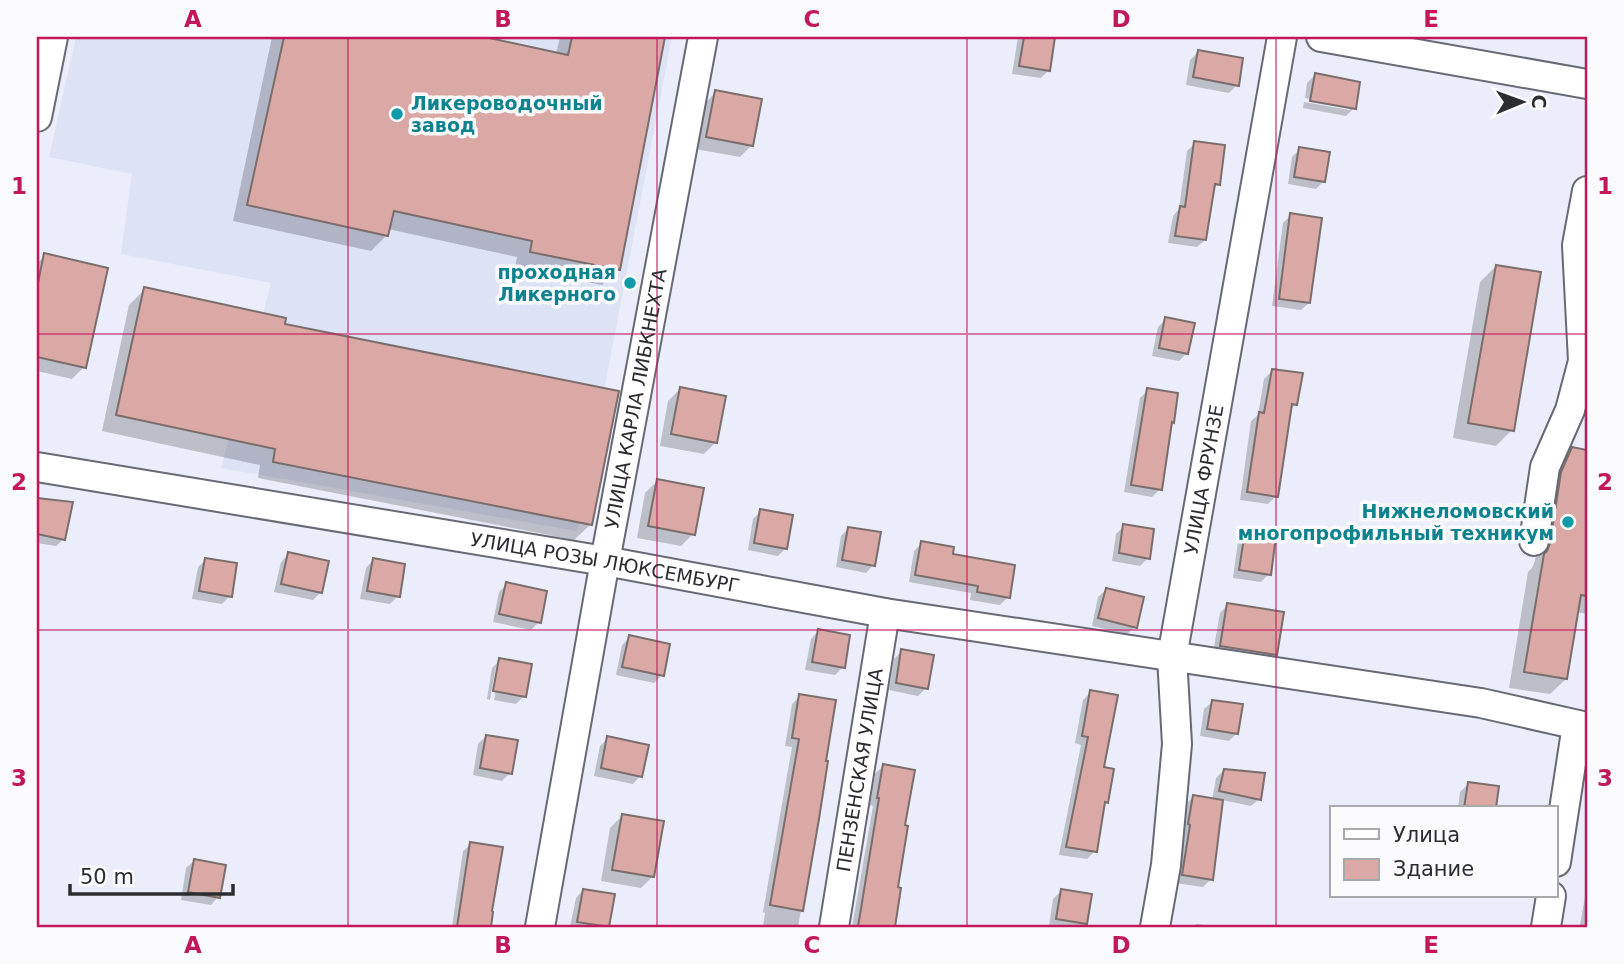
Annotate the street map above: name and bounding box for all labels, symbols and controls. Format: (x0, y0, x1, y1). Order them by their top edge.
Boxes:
text: A (184, 6, 202, 32)
text: B (494, 6, 512, 32)
text: C (804, 6, 820, 32)
text: D (1111, 6, 1131, 32)
text: E (1423, 6, 1439, 32)
north arrow (1488, 66, 1558, 136)
place label: Ликероводочный завод (411, 92, 603, 136)
text: С (1528, 95, 1550, 109)
marker: Ликероводочный завод (389, 106, 405, 122)
text: 1 (11, 173, 27, 199)
text: 1 (1597, 173, 1613, 199)
place label: проходная Ликерного (497, 261, 616, 305)
street label: УЛИЦА КАРЛА ЛИБКНЕХТА (600, 267, 670, 530)
marker: проходная Ликерного (622, 275, 638, 291)
street label: УЛИЦА ФРУНЗЕ (1179, 403, 1228, 556)
text: 2 (11, 469, 27, 495)
text: 2 (1597, 469, 1613, 495)
place label: Нижнеломовский многопрофильный техникум (1238, 500, 1554, 544)
marker: Нижнеломовский многопрофильный техникум (1560, 514, 1576, 530)
street label: УЛИЦА РОЗЫ ЛЮКСЕМБУРГ (469, 528, 742, 597)
street label: ПЕНЗЕНСКАЯ УЛИЦА (832, 667, 887, 873)
text: 3 (11, 765, 27, 791)
text: 3 (1597, 765, 1613, 791)
legend (1330, 806, 1558, 898)
text: Улица (1393, 823, 1460, 847)
scale bar (70, 852, 233, 896)
text: Здание (1393, 857, 1474, 881)
text: 50 m (80, 865, 134, 889)
text: A (184, 932, 202, 958)
text: B (494, 932, 512, 958)
text: C (804, 932, 820, 958)
text: D (1111, 932, 1131, 958)
text: E (1423, 932, 1439, 958)

